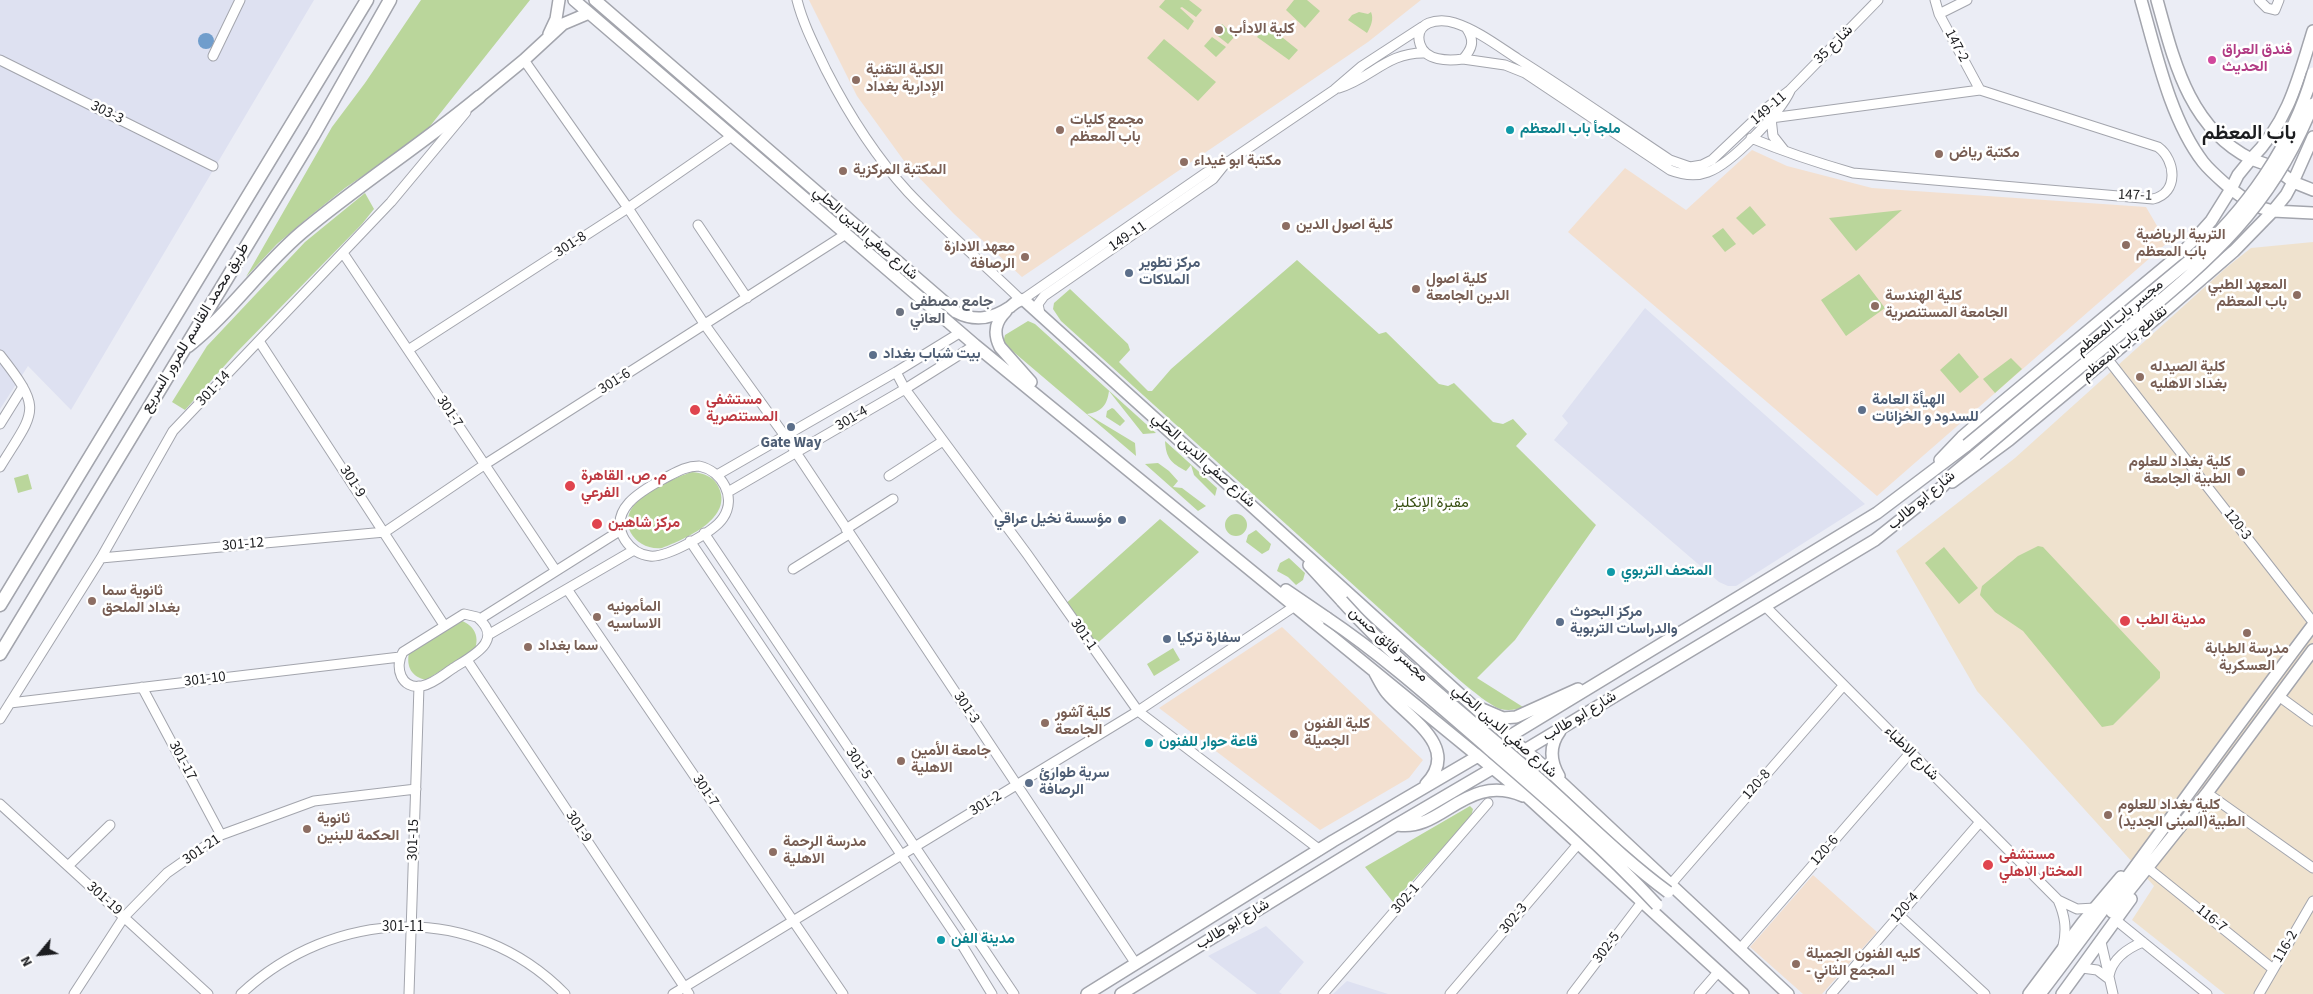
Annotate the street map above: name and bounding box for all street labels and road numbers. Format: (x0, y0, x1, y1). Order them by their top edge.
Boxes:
street label: شارع 35 (1811, 22, 1857, 68)
street label: 147-2 (1940, 27, 1972, 65)
street label: 149-11 (1747, 88, 1791, 130)
street label: 303-3 (88, 97, 126, 129)
street label: شارع صفي الدين الحلي (809, 184, 921, 284)
street label: 147-1 (2117, 186, 2153, 206)
street label: 149-11 (1106, 218, 1150, 256)
street label: 301-8 (552, 228, 590, 262)
street label: طريق محمد القاسم للمرور السريع (138, 240, 254, 416)
street label: مجسر باب المعظم (2073, 276, 2167, 360)
street label: تقاطع باب المعظم (2078, 303, 2172, 385)
street label: 301-6 (596, 365, 634, 399)
street label: 301-14 (193, 368, 235, 410)
street label: 301-7 (432, 393, 466, 431)
street label: 301-4 (833, 403, 871, 435)
street label: شارع صفي الدين الحلي (1147, 410, 1259, 512)
street label: 301-9 (335, 463, 369, 501)
street label: شارع ابو طالب (1885, 468, 1959, 534)
street label: 120-3 (2219, 506, 2255, 544)
street label: 301-12 (221, 534, 265, 556)
street label: مجسر فائق حسن (1345, 604, 1431, 686)
street label: 301-1 (1066, 616, 1100, 654)
street label: 301-10 (183, 669, 227, 691)
street label: شارع صفي الدين الحلي (1448, 682, 1560, 782)
street label: شارع ابو طالب (1540, 688, 1620, 746)
street label: 301-3 (949, 689, 983, 727)
street label: شارع الاطباء (1880, 723, 1942, 785)
street label: 301-17 (164, 738, 200, 784)
street label: 301-5 (841, 745, 875, 783)
street label: 120-8 (1739, 766, 1775, 804)
street label: 301-7 (688, 772, 722, 810)
street label: 301-2 (967, 787, 1005, 821)
street label: 301-9 (561, 808, 595, 846)
street label: 301-15 (404, 819, 424, 861)
street label: 301-21 (180, 831, 224, 869)
street label: 120-6 (1807, 832, 1843, 870)
street label: 301-19 (82, 878, 126, 920)
street label: 302-1 (1388, 880, 1424, 918)
street label: 120-4 (1887, 889, 1923, 927)
street label: شارع ابو طالب (1193, 896, 1273, 954)
street label: 302-3 (1496, 900, 1532, 938)
street label: 116-7 (2192, 901, 2230, 937)
street label: 301-11 (382, 919, 424, 937)
street label: 116-2 (2270, 928, 2302, 966)
street label: 302-5 (1589, 929, 1625, 967)

